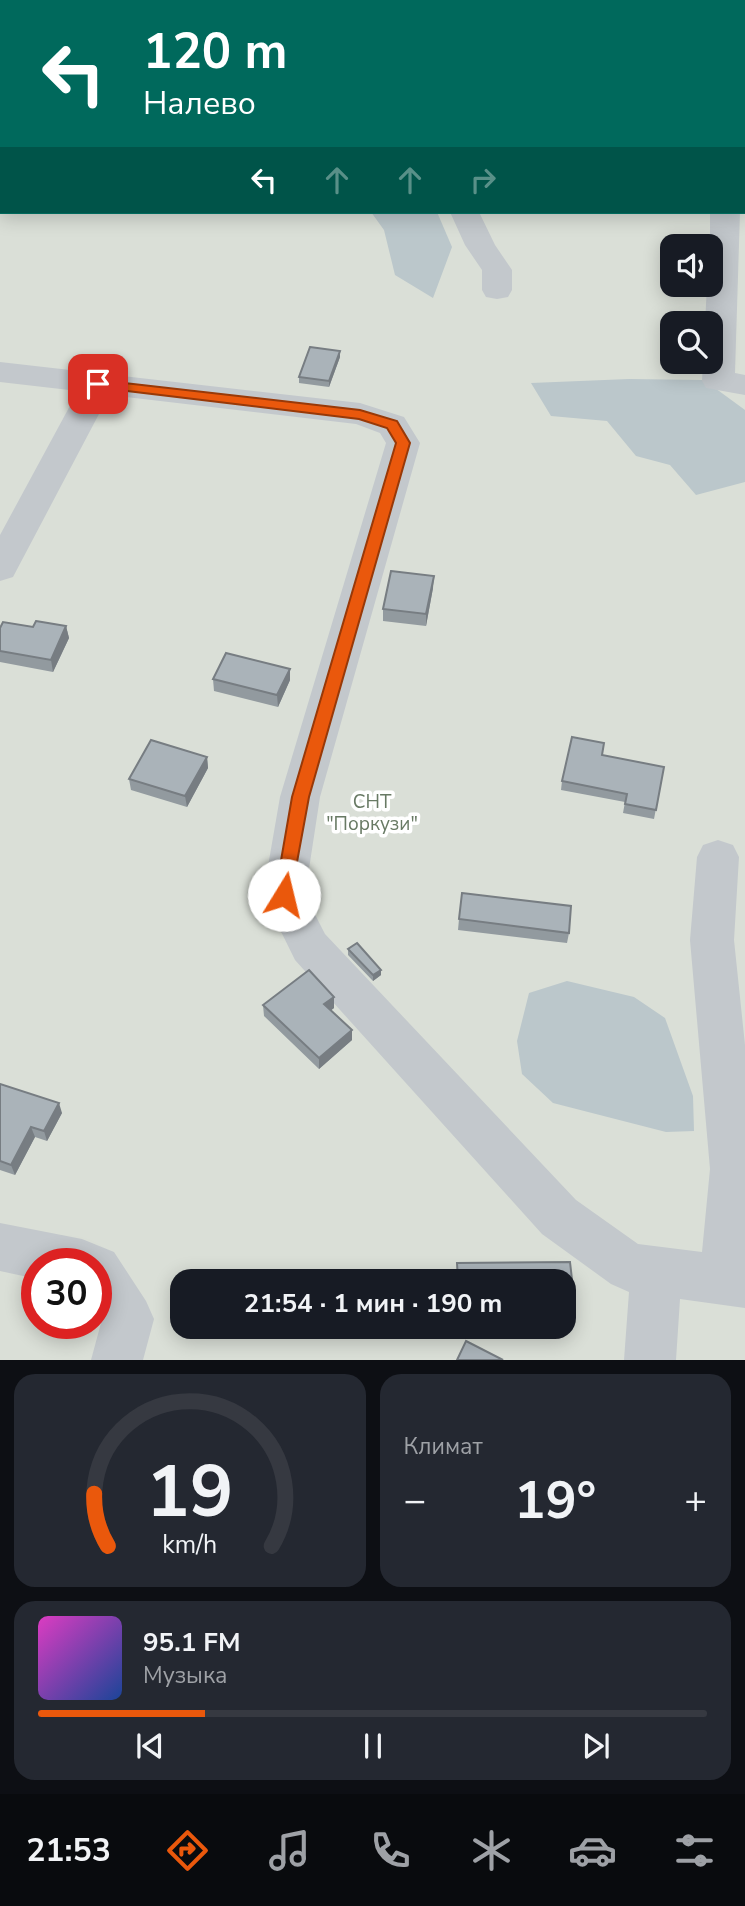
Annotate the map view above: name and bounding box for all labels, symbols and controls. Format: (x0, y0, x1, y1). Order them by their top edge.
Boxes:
text: 120 m (143, 18, 287, 85)
icon: left (28, 28, 119, 119)
text: Налево (143, 82, 256, 125)
icon: left (245, 161, 283, 199)
icon: ahead (318, 161, 356, 199)
icon: ahead (391, 161, 429, 199)
icon: right (464, 161, 502, 199)
map controls (660, 234, 723, 374)
button: sound (660, 234, 723, 297)
button: search (660, 311, 723, 374)
pin (68, 354, 128, 414)
icon: arrive (79, 365, 117, 403)
park label: СНТ "Поркузи" (326, 789, 418, 837)
position arrow (247, 858, 321, 932)
speed limit sign: 30 (21, 1248, 112, 1339)
text: 21:54 · 1 мин · 190 m (244, 1286, 502, 1321)
text: Климат (404, 1431, 483, 1462)
text: 19 (146, 1443, 233, 1543)
text: 19° (514, 1465, 596, 1536)
text: − (404, 1475, 426, 1526)
text: + (684, 1475, 707, 1526)
text: km/h (162, 1528, 217, 1562)
text: 95.1 FM (143, 1625, 240, 1660)
text: Музыка (143, 1660, 227, 1691)
icon: previous (131, 1727, 169, 1765)
icon: pause (354, 1727, 392, 1765)
icon: next (577, 1727, 615, 1765)
icon: directions (163, 1826, 212, 1875)
icon: music (265, 1826, 314, 1875)
icon: phone (366, 1826, 415, 1875)
icon: climate (467, 1826, 516, 1875)
icon: car (568, 1826, 617, 1875)
icon: filters (670, 1826, 719, 1875)
text: 21:53 (26, 1829, 111, 1872)

